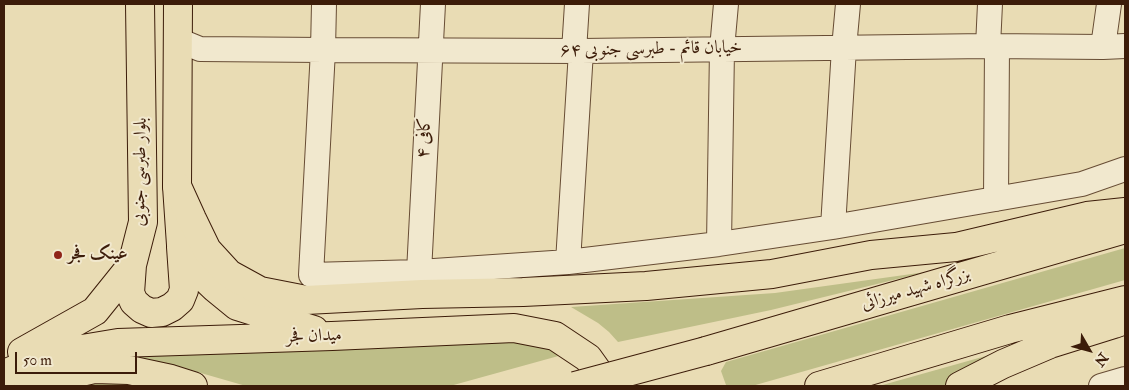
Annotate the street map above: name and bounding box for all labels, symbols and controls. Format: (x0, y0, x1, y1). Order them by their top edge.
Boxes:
street label: خیابان قائم - طبرسی جنوبی ۶۴ (560, 38, 742, 62)
street label: بلوار طبرسی جنوبی (129, 117, 153, 227)
street label: کافی ۴ (413, 117, 437, 159)
place label: عینک فجر (68, 244, 128, 266)
marker: عینک فجر (52, 249, 64, 261)
street label: بزرگراه شهید میرزائی (859, 264, 973, 316)
street label: میدان فجر (286, 325, 342, 349)
north arrow (1064, 325, 1114, 375)
scale bar (18, 342, 140, 374)
text: N (1091, 349, 1112, 370)
text: 50 m (23, 351, 52, 370)

